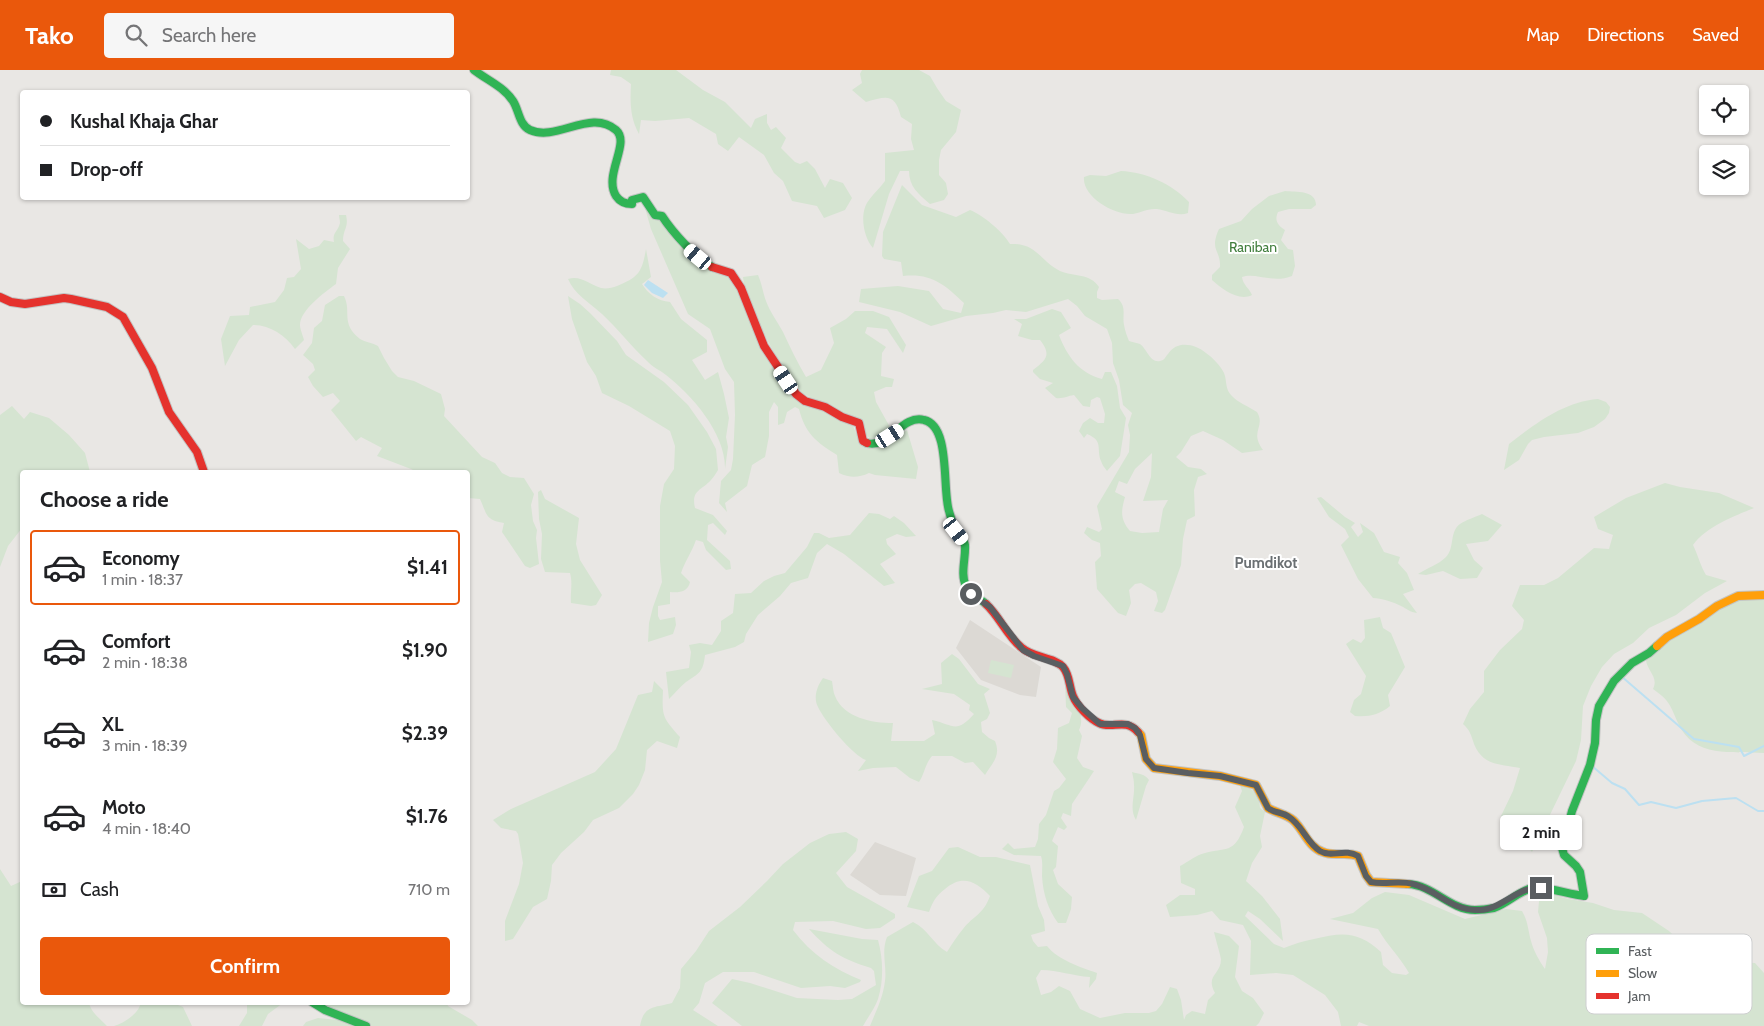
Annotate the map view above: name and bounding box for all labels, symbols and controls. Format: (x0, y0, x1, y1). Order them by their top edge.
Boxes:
search box (104, 13, 454, 58)
text: Tako (25, 21, 74, 50)
icon: search (122, 21, 150, 49)
text: Search here (162, 24, 256, 47)
text: Map (1526, 24, 1559, 46)
text: Directions (1587, 24, 1664, 46)
text: Saved (1692, 24, 1739, 46)
map controls (1699, 85, 1749, 195)
button: locate (1699, 85, 1749, 135)
text: Kushal Khaja Ghar (70, 110, 218, 133)
button: layers (1699, 145, 1749, 195)
text: Drop-off (70, 158, 143, 181)
park label: Raniban (1229, 238, 1277, 256)
car (681, 242, 714, 272)
car (771, 363, 800, 397)
car (873, 422, 906, 450)
text: Choose a ride (40, 486, 169, 513)
car (940, 515, 971, 547)
icon: car (42, 545, 87, 590)
text: Economy (102, 547, 180, 570)
district label: Pumdikot (1235, 554, 1297, 572)
text: $1.41 (407, 556, 448, 579)
text: 1 min · 18:37 (102, 570, 183, 589)
route start (960, 583, 982, 605)
icon: car (42, 628, 87, 673)
text: Comfort (102, 630, 171, 653)
text: $1.90 (402, 639, 448, 662)
text: 2 min · 18:38 (102, 653, 188, 672)
icon: car (42, 711, 87, 756)
text: XL (102, 713, 123, 736)
text: $2.39 (402, 722, 448, 745)
text: 3 min · 18:39 (102, 736, 188, 755)
icon: car (42, 794, 87, 839)
text: Moto (102, 796, 146, 819)
text: $1.76 (406, 805, 448, 828)
callout: 2 min (1500, 816, 1582, 850)
text: 4 min · 18:40 (102, 819, 191, 838)
text: 2 min (1522, 823, 1560, 842)
icon: cash (40, 876, 68, 904)
route end (1530, 877, 1552, 899)
text: Cash (80, 878, 119, 901)
text: 710 m (408, 880, 450, 899)
legend (1586, 934, 1752, 1014)
button: Confirm (40, 937, 450, 995)
text: Fast (1628, 942, 1652, 960)
text: Slow (1628, 964, 1657, 982)
text: Jam (1627, 987, 1650, 1005)

